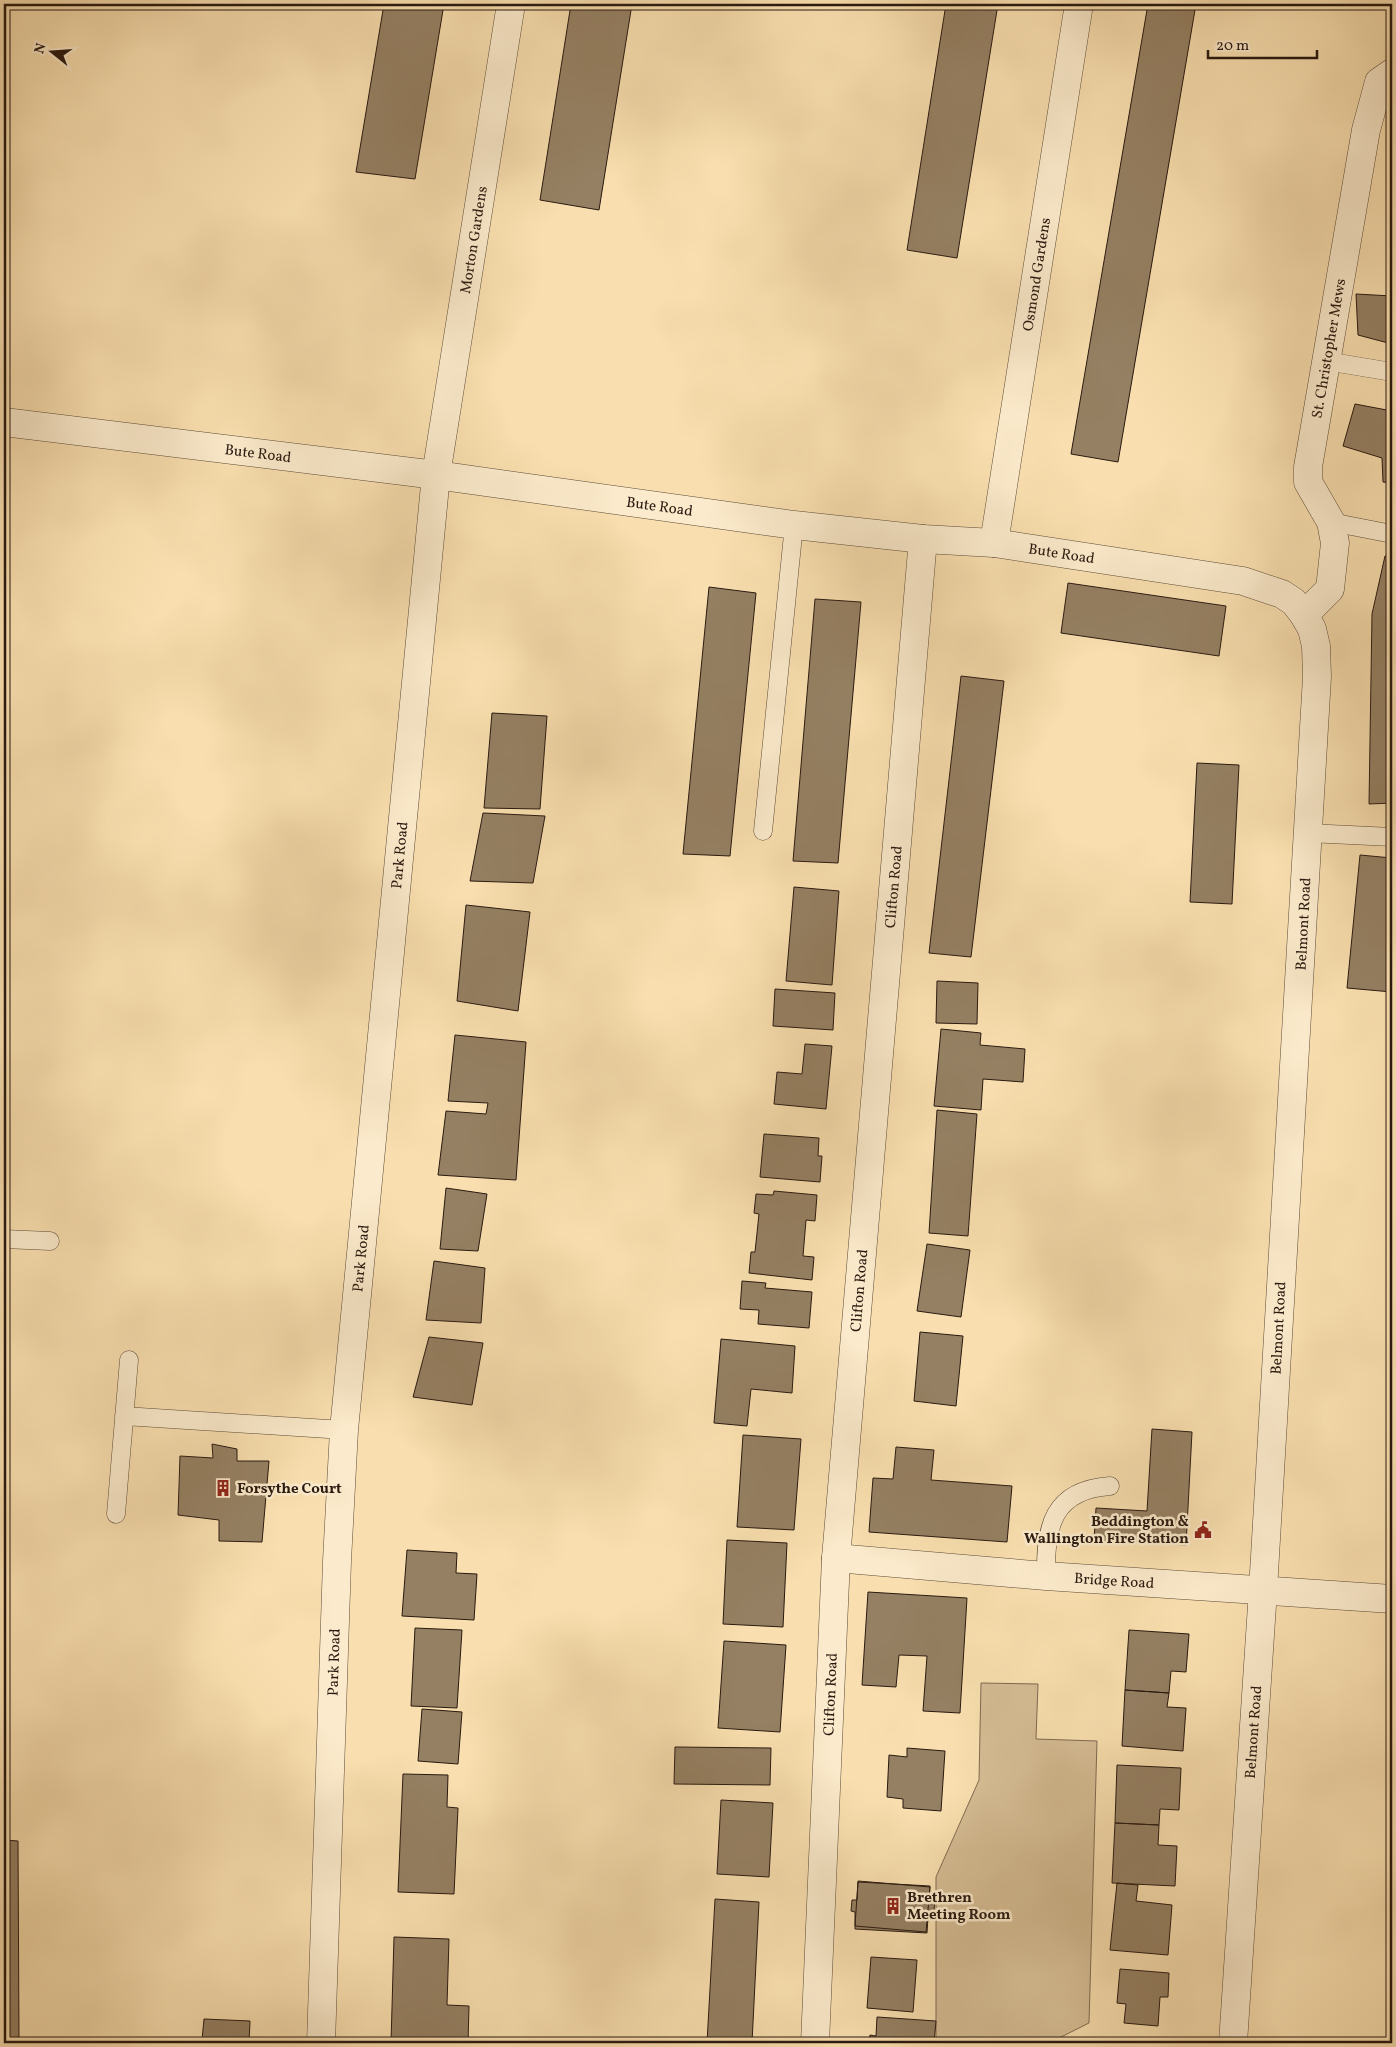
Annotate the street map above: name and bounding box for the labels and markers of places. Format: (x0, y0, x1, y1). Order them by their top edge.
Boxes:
building icon: Forsythe Court (213, 1478, 233, 1498)
place label: Forsythe Court (237, 1479, 342, 1500)
place label: Beddington & Wallington Fire Station (1024, 1512, 1189, 1550)
public building icon: Beddington & Wallington Fire Station (1193, 1520, 1213, 1540)
place label: Brethren Meeting Room (907, 1888, 1011, 1926)
building icon: Brethren Meeting Room (883, 1896, 903, 1916)

